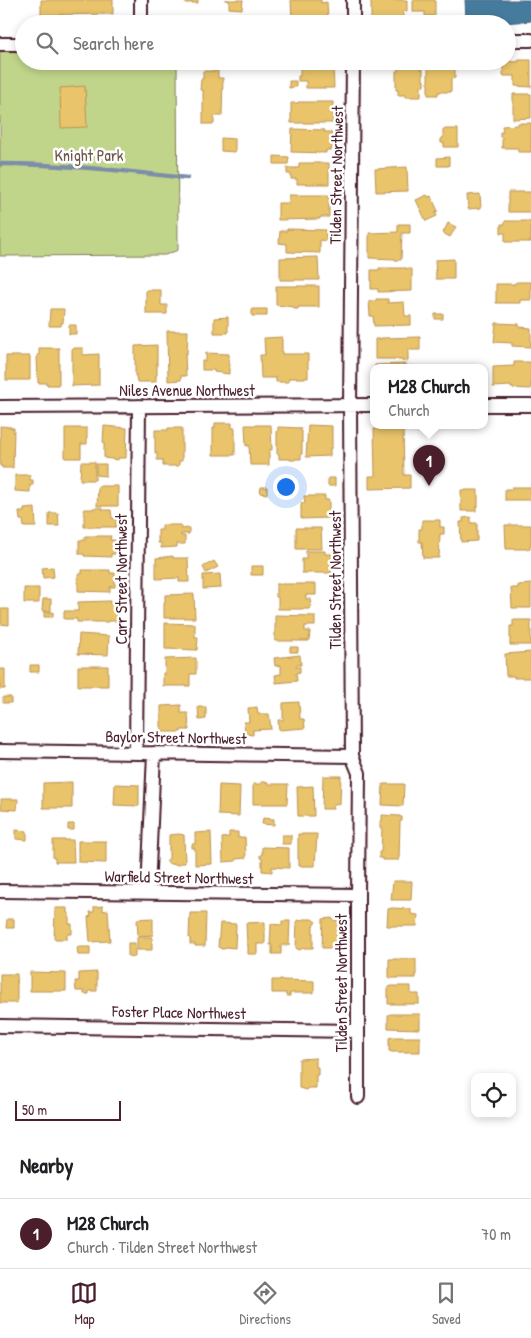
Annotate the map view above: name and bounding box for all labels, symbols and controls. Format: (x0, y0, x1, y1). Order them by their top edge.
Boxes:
search box (15, 15, 516, 70)
icon: search (33, 29, 61, 57)
text: Search here (73, 30, 154, 56)
street label: Tilden Street Northwest (324, 105, 348, 244)
park label: Knight Park (55, 144, 124, 166)
popup (370, 364, 488, 429)
text: M28 Church (388, 373, 470, 399)
street label: Niles Avenue Northwest (119, 379, 255, 401)
text: Church (388, 399, 429, 421)
pin: 1 (413, 445, 445, 486)
your location (273, 474, 299, 500)
street label: Tilden Street Northwest (324, 510, 346, 649)
street label: Carr Street Northwest (110, 513, 132, 644)
street label: Baylor Street Northwest (105, 725, 247, 749)
street label: Warfield Street Northwest (104, 865, 254, 889)
street label: Tilden Street Northwest (330, 913, 352, 1052)
street label: Foster Place Northwest (111, 1000, 246, 1024)
map controls (471, 1073, 516, 1118)
button: locate (471, 1073, 516, 1118)
scale bar (15, 1098, 121, 1121)
text: 50 m (22, 1100, 47, 1119)
text: Nearby (20, 1151, 73, 1180)
text: M28 Church (67, 1210, 148, 1236)
text: 1 (33, 1223, 39, 1245)
text: 70 m (481, 1223, 511, 1245)
text: Church · Tilden Street Northwest (67, 1236, 257, 1258)
tab: Map (70, 1279, 98, 1328)
tab: Directions (239, 1279, 291, 1328)
tab: Saved (432, 1279, 461, 1328)

